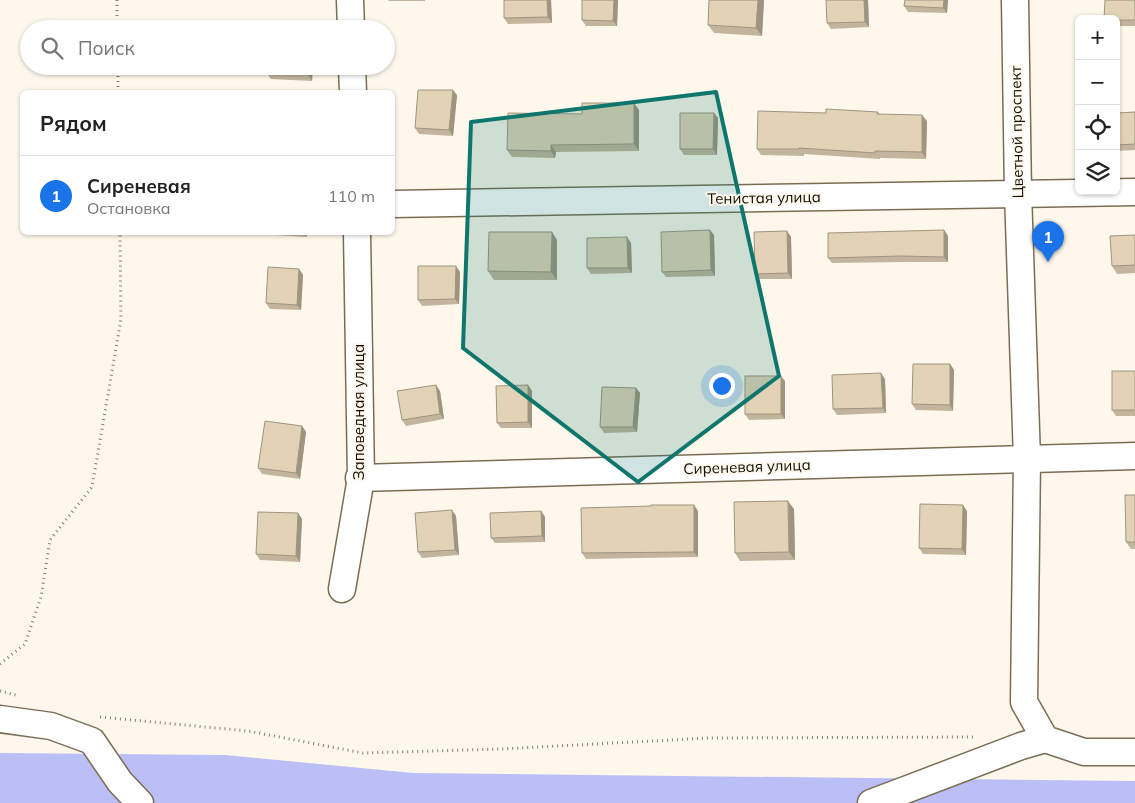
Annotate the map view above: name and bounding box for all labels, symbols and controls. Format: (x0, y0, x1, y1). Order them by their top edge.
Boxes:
map controls (1075, 15, 1120, 195)
button: + (1075, 15, 1120, 60)
search box (20, 20, 395, 75)
icon: search (38, 34, 66, 62)
text: Поиск (78, 36, 135, 60)
button: − (1075, 60, 1120, 105)
street label: Цветной проспект (1006, 65, 1027, 198)
button: locate (1075, 105, 1120, 150)
text: Рядом (40, 110, 107, 136)
button: layers (1075, 150, 1120, 195)
text: Сиреневая (87, 174, 191, 198)
text: 1 (51, 186, 61, 206)
text: 110 m (328, 186, 375, 206)
street label: Тенистая улица (707, 187, 821, 208)
text: Остановка (87, 198, 171, 218)
pin: 1 (1032, 221, 1064, 262)
street label: Заповедная улица (349, 344, 368, 480)
your location (709, 373, 735, 399)
street label: Сиреневая улица (683, 455, 811, 478)

